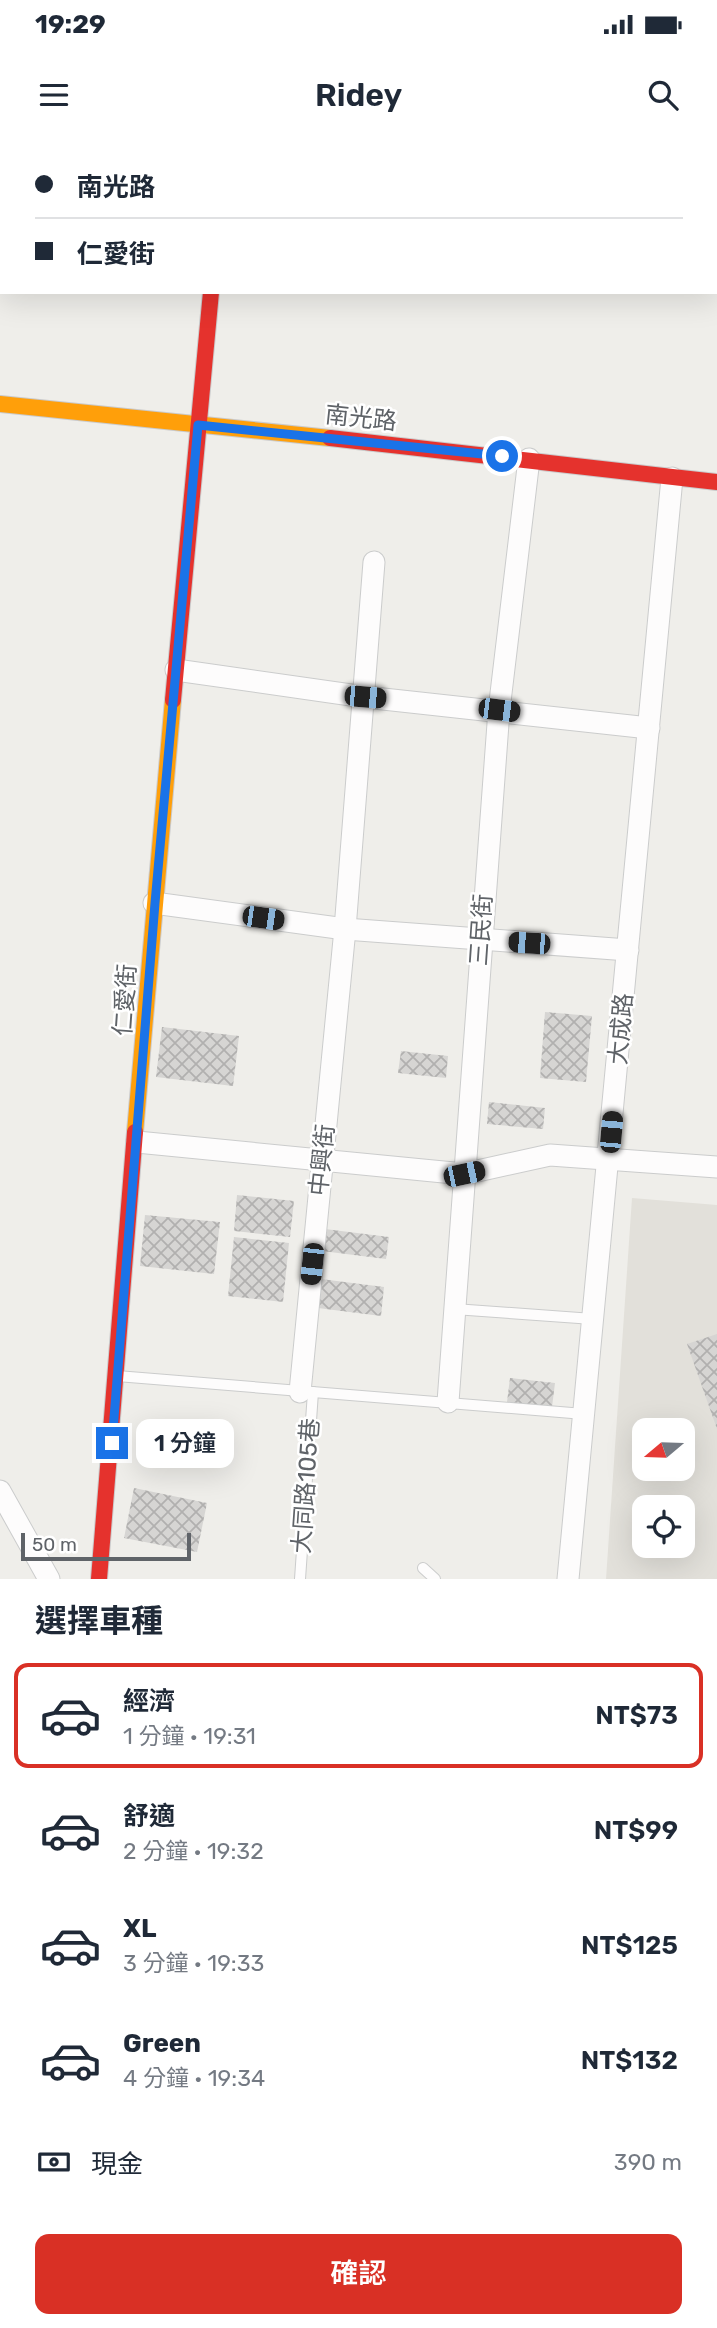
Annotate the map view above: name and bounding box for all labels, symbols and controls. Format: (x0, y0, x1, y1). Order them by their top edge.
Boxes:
text: 19:29 (35, 9, 106, 40)
icon: menu (35, 76, 73, 114)
text: Ridey (315, 76, 402, 114)
icon: search (644, 76, 682, 114)
text: 南光路 (77, 172, 155, 203)
text: 仁愛街 (77, 239, 155, 270)
street label: 南光路 (324, 400, 398, 436)
route start (486, 440, 518, 472)
car (344, 685, 387, 709)
car (477, 697, 522, 723)
street label: 三民街 (465, 893, 497, 967)
car (241, 905, 286, 931)
car (508, 931, 551, 955)
street label: 仁愛街 (109, 963, 141, 1037)
street label: 大成路 (604, 992, 638, 1066)
car (599, 1110, 624, 1154)
street label: 中興街 (304, 1123, 340, 1197)
car (442, 1159, 487, 1189)
car (300, 1242, 325, 1286)
street label: 大同路105巷 (287, 1417, 325, 1555)
callout: 1 分鐘 (136, 1418, 234, 1468)
north arrow (632, 1418, 695, 1480)
map controls (632, 1418, 695, 1558)
route end (96, 1427, 128, 1459)
text: 1 分鐘 (154, 1429, 216, 1457)
button: locate (632, 1495, 695, 1558)
scale bar (21, 1530, 191, 1562)
text: 50 m (32, 1533, 77, 1556)
text: 選擇車種 (35, 1602, 163, 1640)
icon: car (39, 1684, 102, 1747)
text: 經濟 (123, 1686, 175, 1717)
text: NT$73 (595, 1700, 678, 1731)
text: 1 分鐘 · 19:31 (123, 1722, 256, 1750)
icon: car (39, 1799, 102, 1862)
text: 舒適 (123, 1801, 175, 1832)
text: NT$99 (594, 1815, 678, 1846)
text: 2 分鐘 · 19:32 (123, 1837, 264, 1865)
text: XL (123, 1913, 156, 1944)
icon: car (39, 1914, 102, 1977)
text: NT$125 (581, 1930, 678, 1961)
text: 3 分鐘 · 19:33 (123, 1949, 264, 1977)
text: Green (123, 2028, 201, 2059)
icon: car (39, 2029, 102, 2092)
text: NT$132 (581, 2045, 678, 2076)
text: 4 分鐘 · 19:34 (123, 2064, 265, 2092)
icon: cash (35, 2143, 73, 2181)
text: 390 m (614, 2148, 682, 2176)
text: 現金 (91, 2149, 143, 2180)
button: 確認 (35, 2234, 682, 2314)

